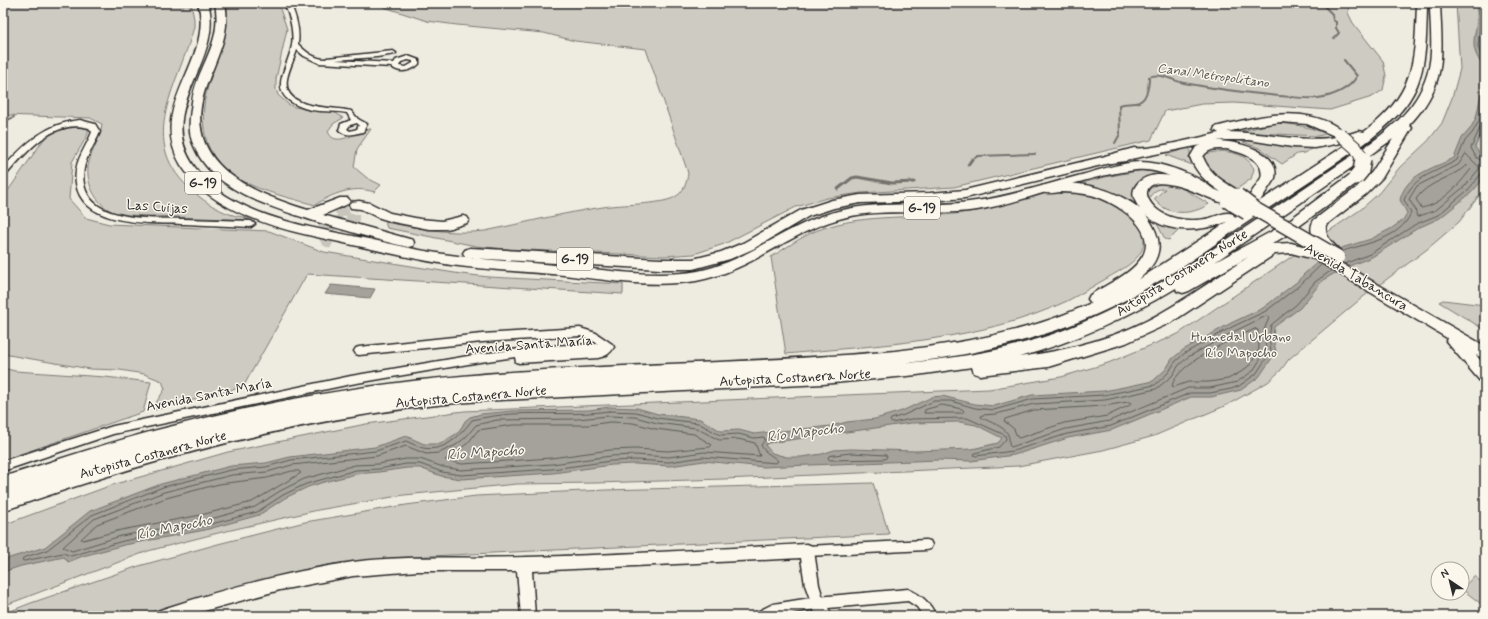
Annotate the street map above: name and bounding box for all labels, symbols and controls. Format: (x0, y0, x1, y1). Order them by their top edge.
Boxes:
water label: Canal Metropolitano (1156, 60, 1271, 92)
road number: G-19 (185, 172, 221, 194)
street label: Las Cuijas (126, 196, 188, 218)
road number: G-19 (904, 197, 940, 219)
street label: Autopista Costanera Norte (1113, 225, 1251, 321)
street label: Avenida Tabancura (1301, 239, 1411, 315)
road number: G-19 (557, 248, 593, 270)
park label: Humedal Urbano Río Mapocho (1191, 328, 1291, 362)
street label: Avenida Santa María (465, 332, 593, 358)
street label: Autopista Costanera Norte (719, 365, 871, 391)
street label: Avenida Santa María (145, 374, 273, 416)
street label: Autopista Costanera Norte (395, 381, 547, 413)
water label: Río Mapocho (765, 418, 845, 448)
street label: Autopista Costanera Norte (77, 427, 229, 483)
water label: Río Mapocho (446, 440, 525, 466)
water label: Río Mapocho (134, 510, 214, 546)
north arrow (1430, 561, 1470, 601)
text: N (1438, 566, 1452, 581)

